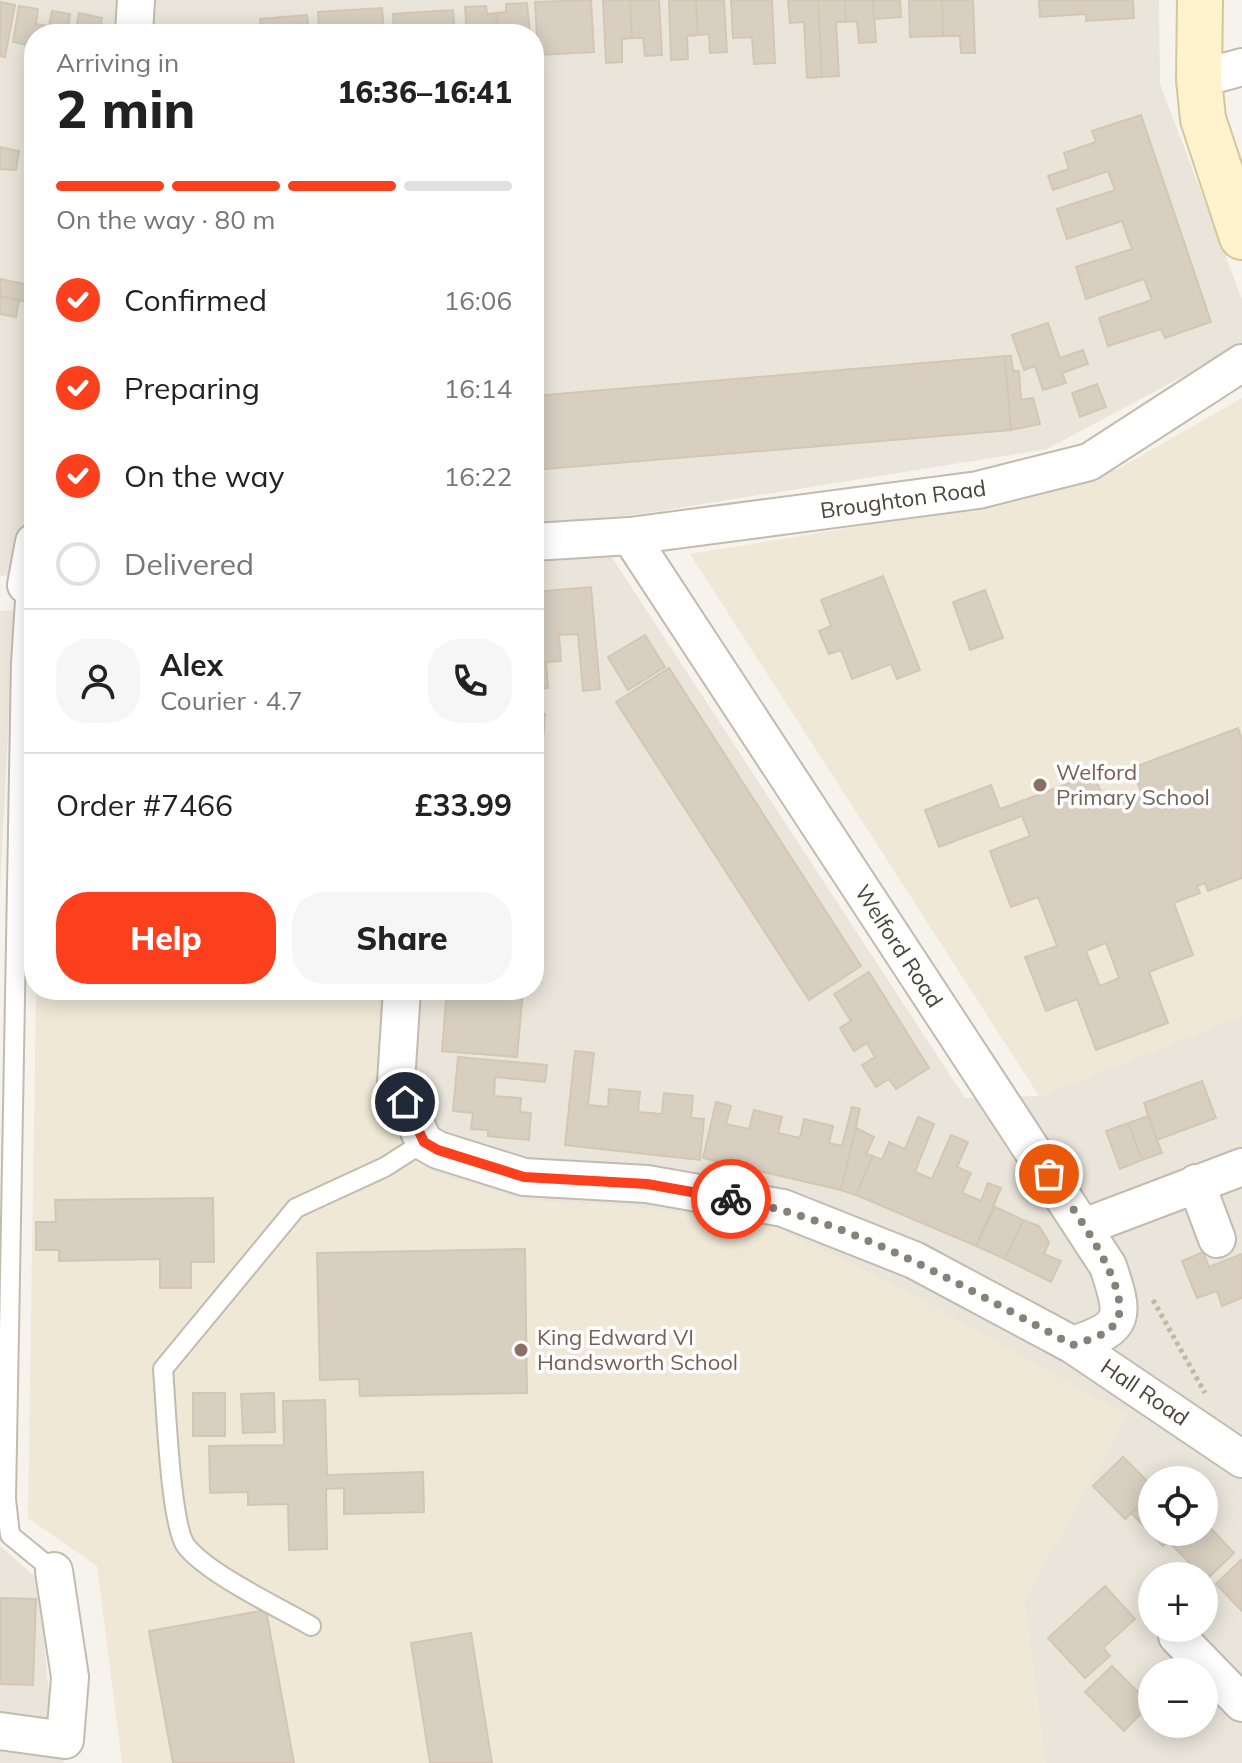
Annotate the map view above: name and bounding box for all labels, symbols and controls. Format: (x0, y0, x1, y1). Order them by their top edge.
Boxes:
text: Arriving in (56, 46, 179, 79)
text: 16:36–16:41 (337, 73, 512, 111)
text: 2 min (56, 76, 195, 141)
text: On the way · 80 m (56, 203, 275, 236)
icon: check (56, 278, 100, 322)
text: Confirmed (124, 281, 267, 319)
text: 16:06 (444, 284, 512, 317)
icon: check (56, 366, 100, 410)
text: Preparing (124, 369, 260, 407)
text: 16:14 (444, 372, 512, 405)
icon: check (56, 454, 100, 498)
text: On the way (124, 457, 284, 495)
text: 16:22 (444, 460, 512, 493)
street label: Broughton Road (818, 474, 988, 524)
text: Delivered (124, 545, 254, 583)
button: person (56, 639, 140, 723)
button: phone (428, 639, 512, 723)
text: Alex (160, 646, 223, 684)
text: Courier · 4.7 (160, 684, 303, 717)
place label: Welford Primary School (1056, 758, 1210, 811)
marker: Welford Primary School (1031, 776, 1049, 794)
text: Order #7466 (56, 786, 233, 824)
text: £33.99 (415, 786, 512, 824)
street label: Welford Road (849, 879, 949, 1013)
button: Help (56, 892, 276, 984)
button: Share (292, 892, 512, 984)
pin (371, 1068, 439, 1136)
icon: home (383, 1080, 427, 1124)
pin (1015, 1140, 1083, 1208)
icon: bag (1027, 1152, 1071, 1196)
courier (691, 1159, 771, 1239)
icon: bike (709, 1177, 753, 1221)
place label: King Edward VI Handsworth School (537, 1323, 738, 1376)
marker: King Edward VI Handsworth School (512, 1341, 530, 1359)
street label: Hall Road (1096, 1352, 1194, 1432)
map controls (1138, 1466, 1218, 1738)
button: locate (1138, 1466, 1218, 1546)
button: + (1138, 1562, 1218, 1642)
button: − (1138, 1658, 1218, 1738)

